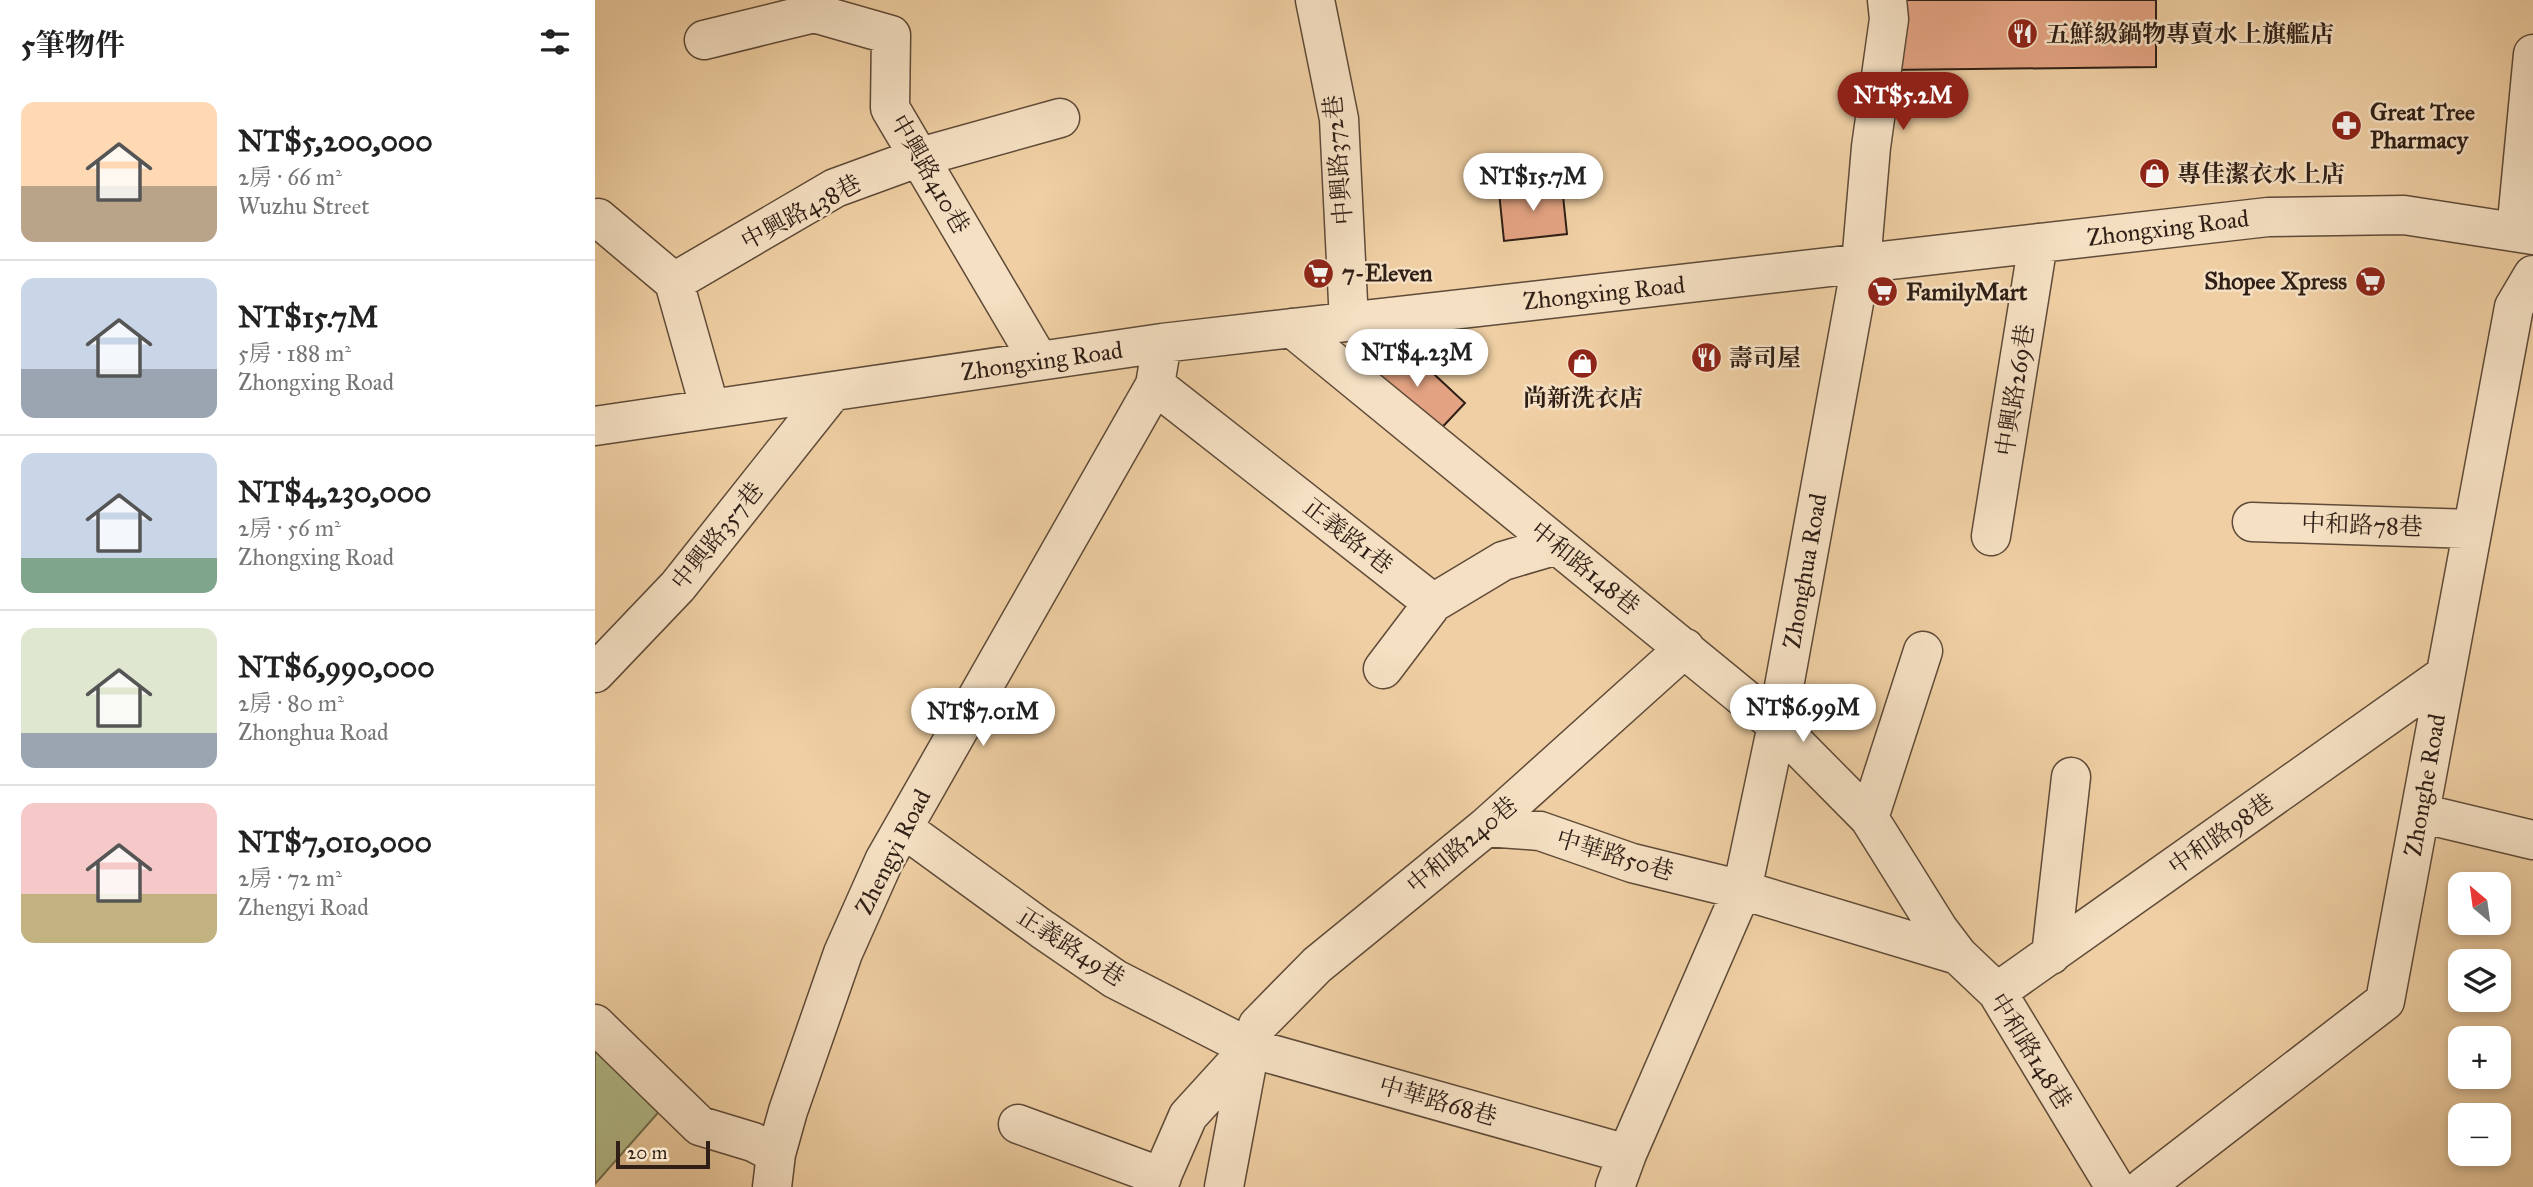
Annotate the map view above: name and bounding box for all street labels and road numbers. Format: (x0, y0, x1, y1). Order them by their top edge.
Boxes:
street label: 中興路372巷 (1317, 94, 1359, 226)
street label: 中興路410巷 (884, 109, 976, 239)
street label: 中興路438巷 (736, 168, 866, 256)
street label: Zhongxing Road (2085, 203, 2251, 253)
street label: Zhongxing Road (1521, 270, 1687, 316)
street label: 中興路269巷 (1990, 322, 2040, 458)
street label: Zhongxing Road (959, 335, 1125, 387)
street label: 中興路357巷 (665, 476, 769, 596)
street label: Zhonghua Road (1777, 491, 1833, 651)
street label: 正義路1巷 (1297, 492, 1399, 580)
street label: 中和路78巷 (2301, 508, 2423, 542)
street label: 中和路148巷 (1524, 515, 1646, 621)
street label: Zhonghe Road (2398, 711, 2452, 859)
street label: Zhengyi Road (849, 784, 937, 920)
street label: 中和路98巷 (2163, 787, 2279, 881)
street label: 中和路240巷 (1401, 790, 1523, 900)
street label: 中華路50巷 (1553, 823, 1677, 887)
street label: 正義路49巷 (1012, 901, 1130, 993)
street label: 中和路148巷 (1983, 987, 2079, 1115)
street label: 中華路68巷 (1376, 1070, 1500, 1132)

